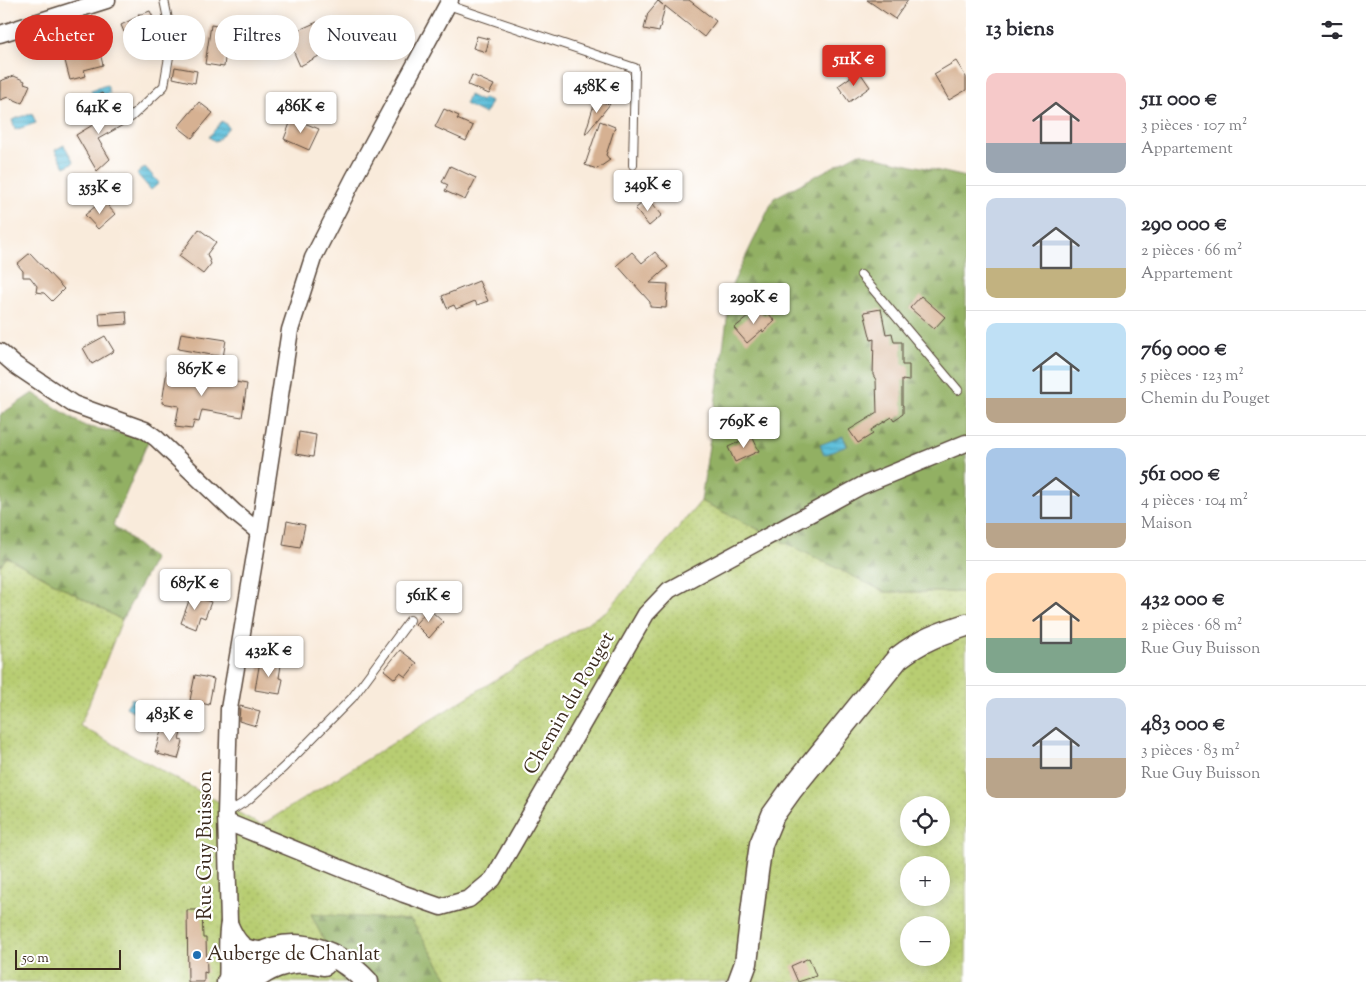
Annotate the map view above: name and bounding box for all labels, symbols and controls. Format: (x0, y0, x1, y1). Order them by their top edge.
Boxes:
chip: Acheter (15, 15, 113, 60)
chip: Louer (123, 15, 205, 60)
chip: Filtres (215, 15, 299, 60)
chip: Nouveau (309, 15, 415, 60)
text: 13 biens (986, 15, 1054, 45)
icon: filters (1318, 16, 1346, 44)
pin: 511K € (813, 44, 895, 87)
text: 511K € (833, 49, 875, 72)
pin: 458K € (556, 72, 638, 114)
text: 458K € (574, 76, 620, 99)
text: 511 000 € (1141, 85, 1218, 115)
pin: 641K € (58, 92, 140, 135)
pin: 486K € (260, 92, 342, 134)
icon: home (1026, 93, 1086, 153)
text: 486K € (277, 96, 325, 119)
text: 641K € (76, 97, 122, 120)
text: 3 pièces · 107 m² (1141, 115, 1247, 138)
text: Appartement (1141, 138, 1233, 161)
pin: 349K € (607, 170, 689, 212)
pin: 353K € (59, 172, 141, 215)
text: 349K € (625, 174, 671, 197)
text: 353K € (78, 177, 122, 200)
text: 290 000 € (1141, 210, 1227, 240)
icon: home (1026, 218, 1086, 278)
text: 2 pièces · 66 m² (1141, 240, 1242, 263)
text: Appartement (1141, 263, 1233, 286)
pin: 290K € (713, 282, 795, 325)
text: 290K € (730, 287, 778, 310)
text: 769 000 € (1141, 335, 1227, 365)
icon: home (1026, 343, 1086, 403)
pin: 867K € (161, 354, 243, 397)
text: 867K € (178, 359, 226, 382)
text: 5 pièces · 123 m² (1141, 365, 1244, 388)
text: Chemin du Pouget (1141, 388, 1270, 411)
pin: 769K € (703, 406, 785, 449)
text: 769K € (720, 411, 768, 434)
text: 561 000 € (1141, 460, 1221, 490)
icon: home (1026, 468, 1086, 528)
text: 4 pièces · 104 m² (1141, 490, 1248, 513)
text: Maison (1141, 513, 1192, 536)
pin: 687K € (154, 568, 236, 611)
text: 687K € (171, 573, 219, 596)
pin: 561K € (388, 580, 470, 623)
text: 561K € (407, 585, 451, 608)
text: 432 000 € (1141, 585, 1225, 615)
icon: home (1026, 593, 1086, 653)
text: 2 pièces · 68 m² (1141, 615, 1243, 638)
street label: Chemin du Pouget (517, 627, 623, 781)
pin: 432K € (228, 636, 310, 678)
text: Rue Guy Buisson (1141, 638, 1260, 661)
text: 432K € (246, 640, 292, 663)
pin: 483K € (129, 700, 211, 742)
text: 483K € (146, 704, 194, 727)
text: 483 000 € (1141, 710, 1226, 740)
icon: home (1026, 718, 1086, 778)
text: 3 pièces · 83 m² (1141, 740, 1240, 763)
text: Rue Guy Buisson (1141, 763, 1260, 786)
street label: Rue Guy Buisson (192, 770, 221, 920)
map controls (900, 796, 950, 966)
button: locate (900, 796, 950, 846)
button: + (900, 856, 950, 906)
button: − (900, 916, 950, 966)
place label: Auberge de Chanlat (207, 941, 380, 970)
scale bar (15, 947, 121, 970)
text: 50 m (22, 949, 49, 969)
marker: Auberge de Chanlat (191, 949, 203, 961)

